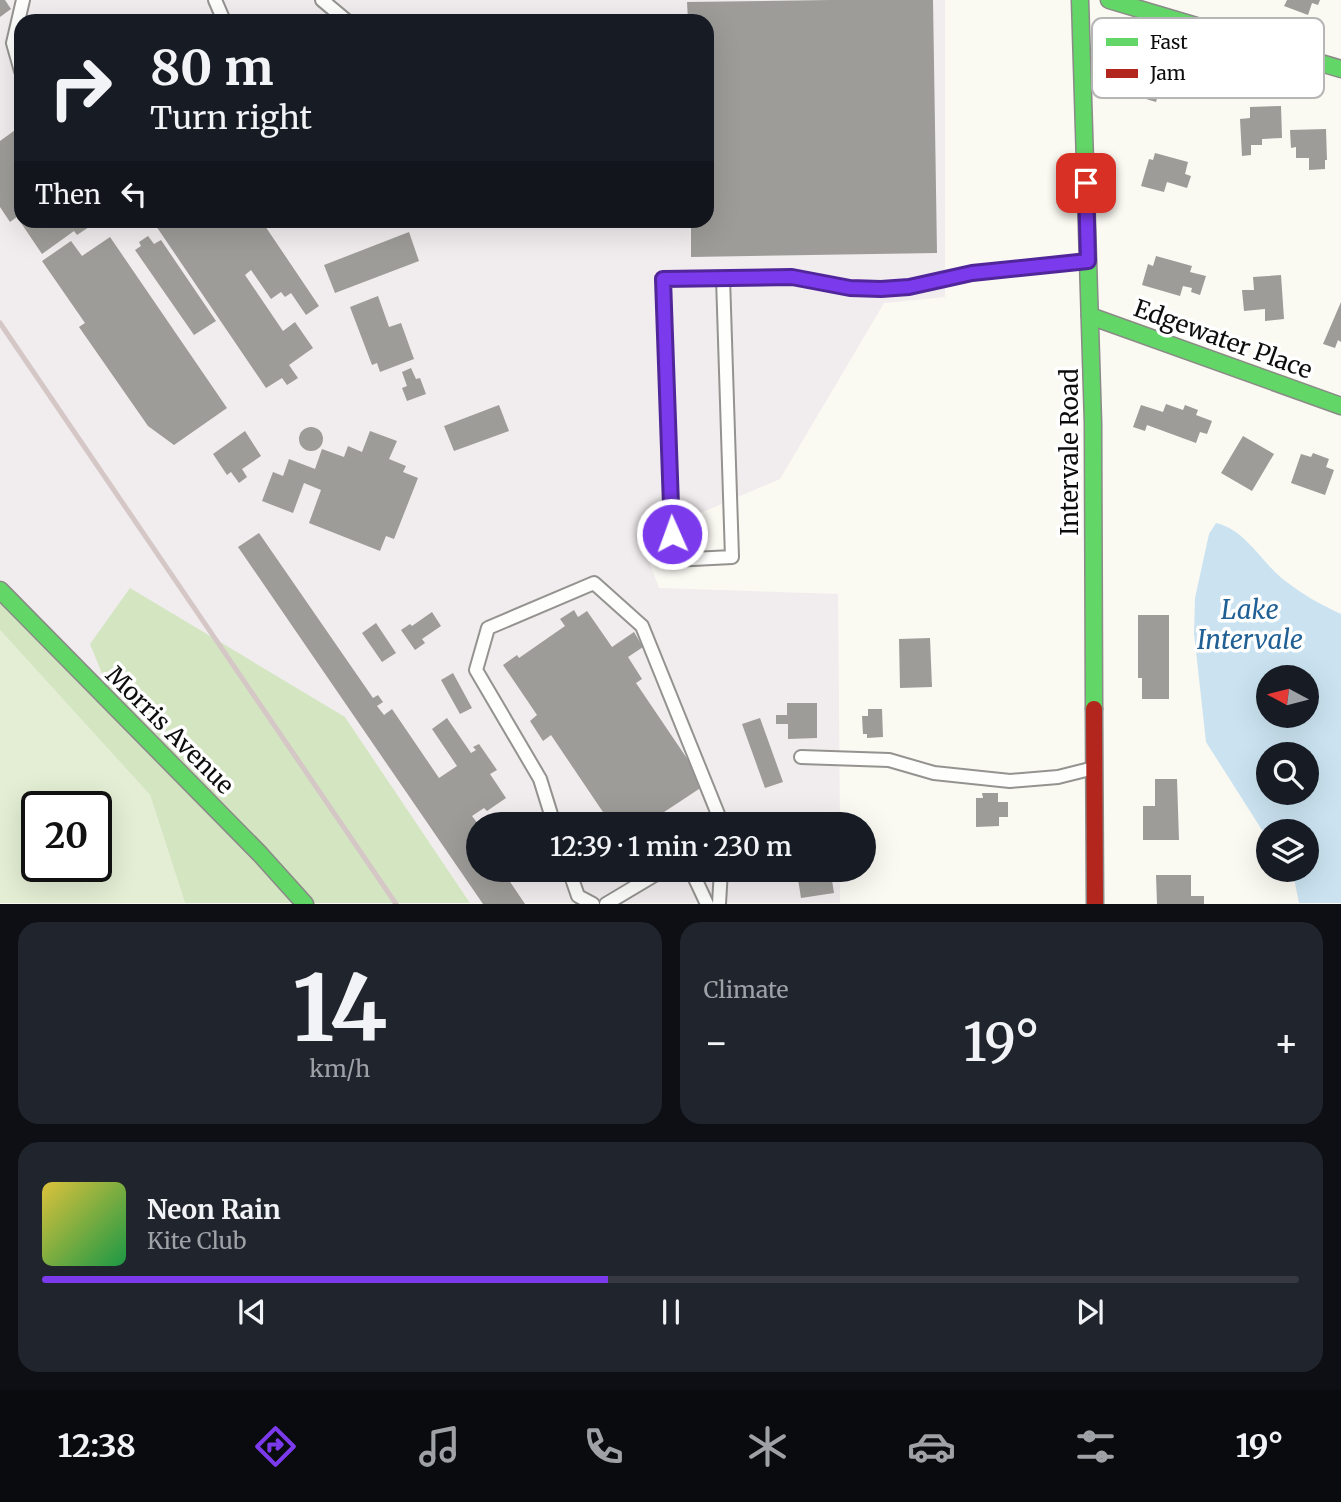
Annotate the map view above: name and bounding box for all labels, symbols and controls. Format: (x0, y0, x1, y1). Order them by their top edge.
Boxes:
legend (1092, 18, 1324, 98)
text: Fast (1150, 30, 1188, 54)
text: 80 m (150, 37, 273, 98)
icon: right (35, 42, 126, 133)
text: Jam (1149, 61, 1186, 85)
text: Turn right (150, 98, 312, 138)
pin (1056, 153, 1116, 213)
icon: arrive (1067, 164, 1105, 202)
icon: left (115, 175, 153, 213)
text: Then (35, 178, 101, 211)
street label: Edgewater Place (1130, 292, 1316, 386)
street label: Intervale Road (1054, 368, 1085, 536)
position arrow (635, 497, 709, 571)
water label: Lake Intervale (1197, 593, 1303, 656)
street label: Morris Avenue (99, 659, 241, 801)
north arrow (1256, 665, 1320, 728)
map controls (1256, 665, 1319, 882)
button: search (1256, 742, 1319, 805)
speed limit sign: 20 (21, 791, 112, 882)
button: layers (1256, 819, 1319, 882)
text: 12:39 · 1 min · 230 m (550, 830, 792, 863)
text: 14 (292, 951, 387, 1066)
text: Climate (704, 975, 789, 1004)
text: 19° (963, 1010, 1040, 1075)
text: − (704, 1019, 729, 1066)
text: + (1274, 1019, 1299, 1066)
text: km/h (309, 1054, 370, 1083)
text: Neon Rain (147, 1193, 281, 1226)
text: Kite Club (147, 1226, 246, 1255)
icon: previous (233, 1293, 271, 1331)
icon: pause (652, 1293, 690, 1331)
icon: next (1071, 1293, 1109, 1331)
icon: directions (251, 1422, 300, 1471)
icon: music (415, 1422, 464, 1471)
icon: phone (579, 1422, 628, 1471)
icon: climate (743, 1422, 792, 1471)
icon: car (907, 1422, 956, 1471)
icon: filters (1071, 1422, 1120, 1471)
text: 12:38 (58, 1426, 136, 1466)
text: 19° (1235, 1426, 1283, 1466)

